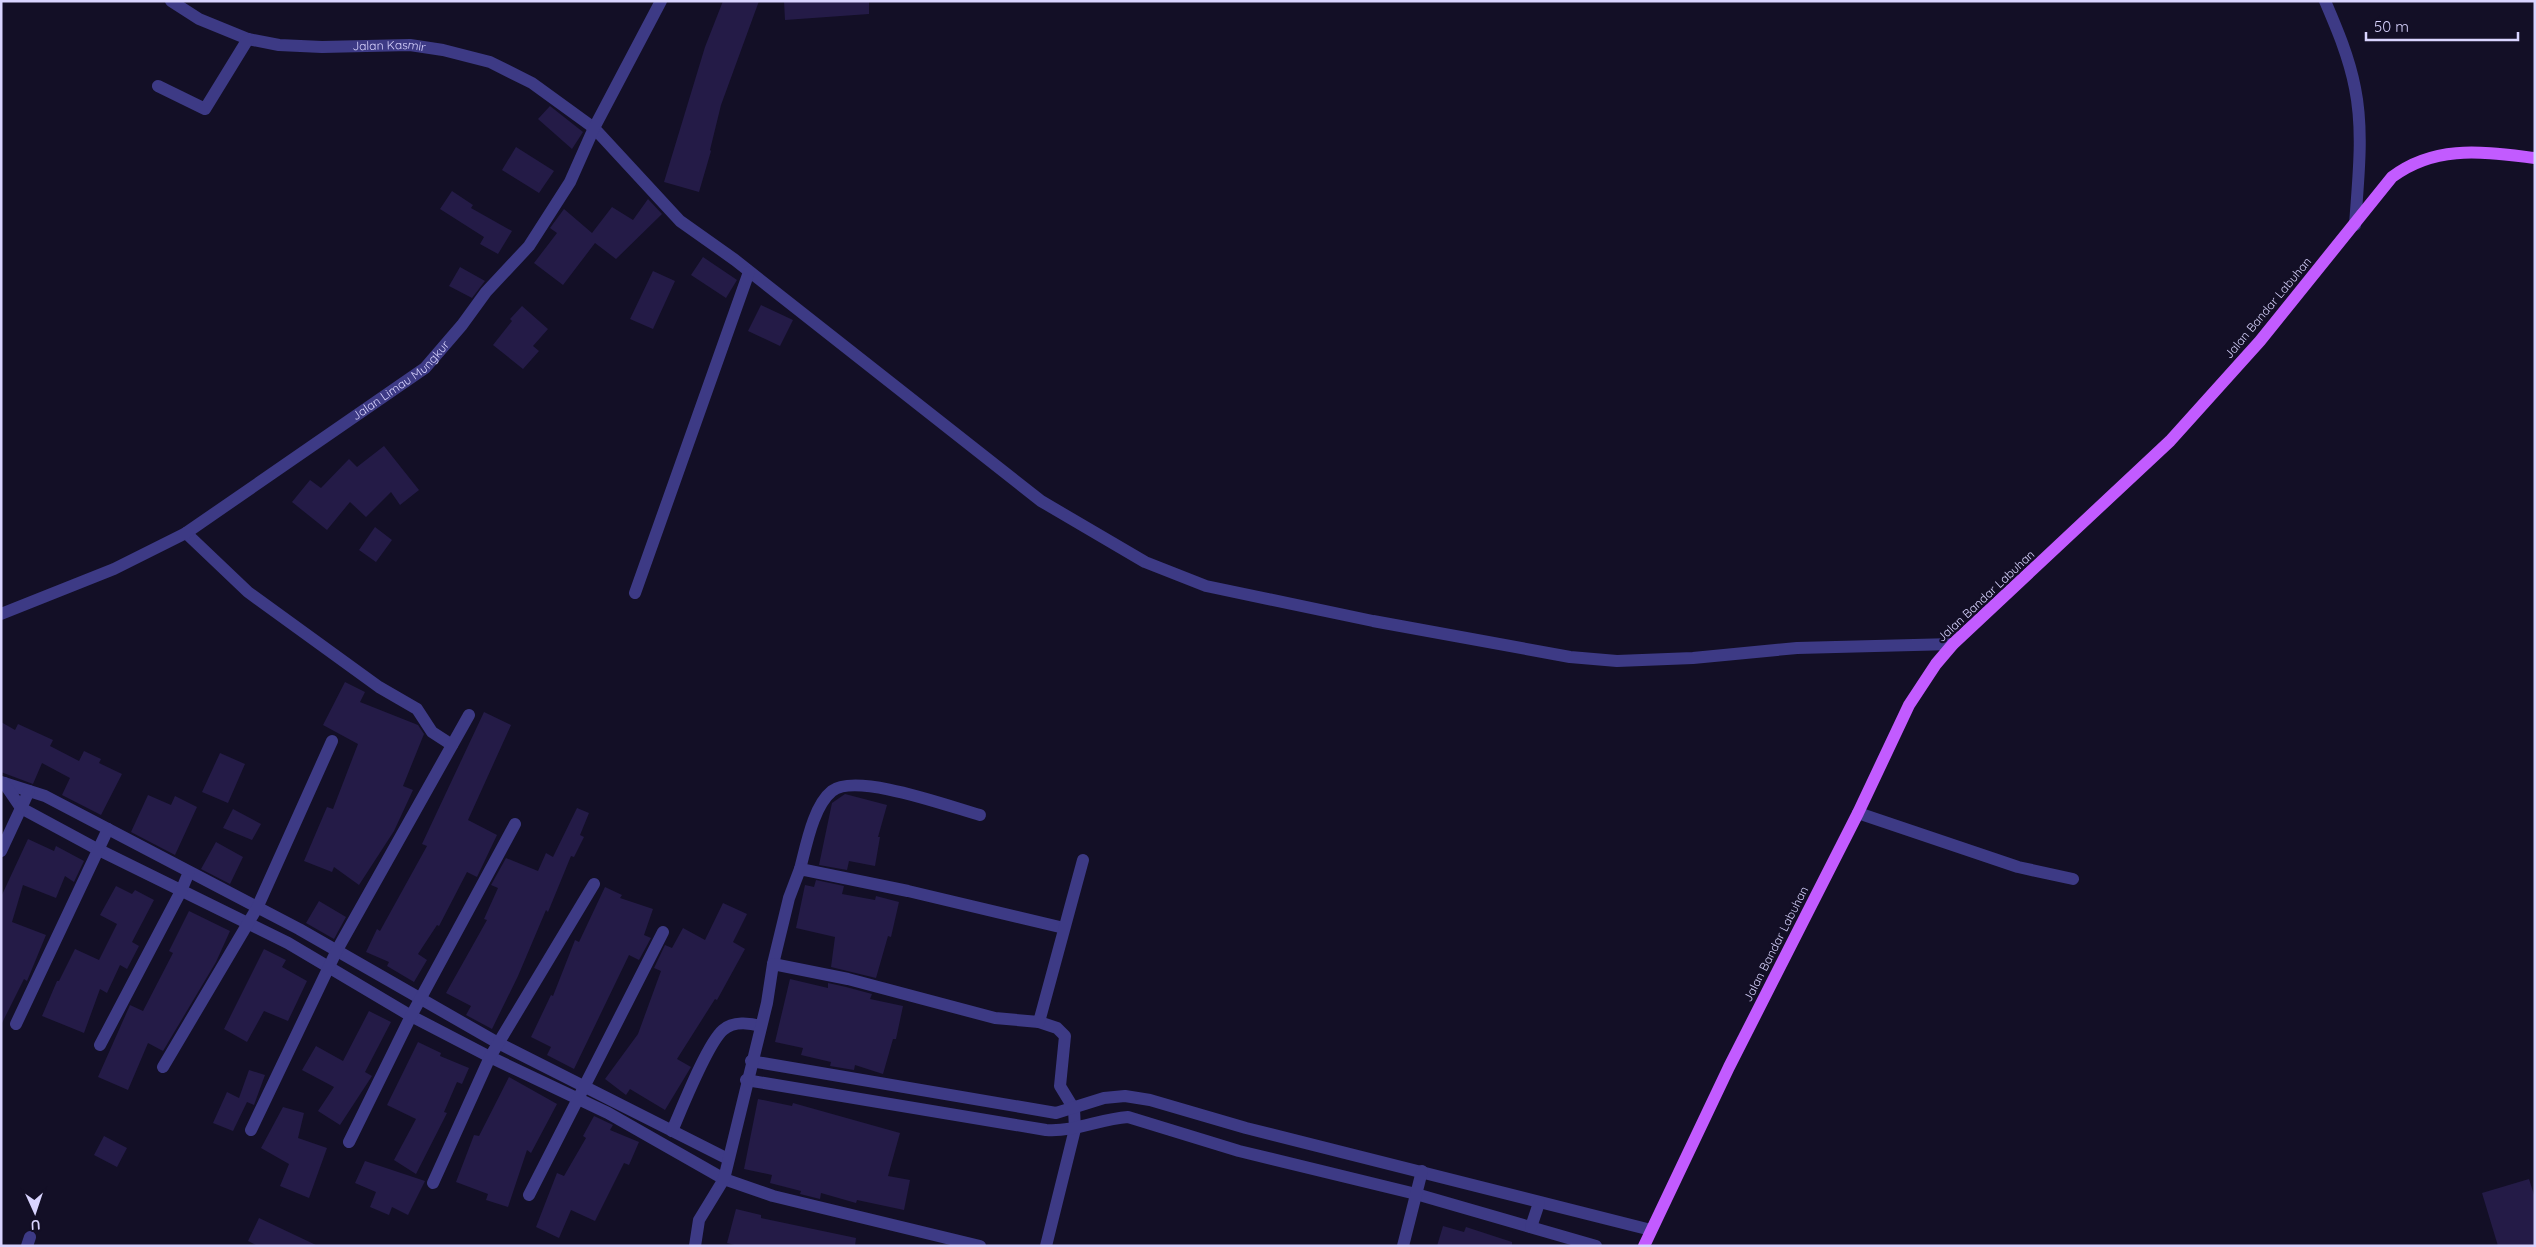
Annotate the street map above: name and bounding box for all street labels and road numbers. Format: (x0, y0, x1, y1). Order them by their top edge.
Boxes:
street label: Jalan Kasmir (352, 37, 427, 54)
street label: Jalan Bandar Labuhan (2221, 254, 2314, 361)
street label: Jalan Limau Mungkur (349, 337, 453, 423)
street label: Jalan Bandar Labuhan (1934, 547, 2037, 645)
street label: Jalan Bandar Labuhan (1740, 884, 1811, 1004)

